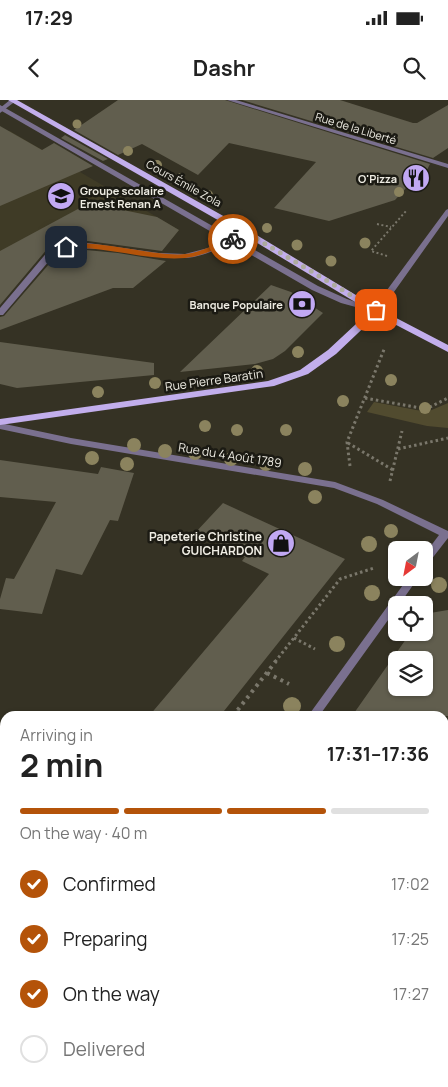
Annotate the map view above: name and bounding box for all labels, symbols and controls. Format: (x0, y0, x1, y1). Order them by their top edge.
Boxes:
text: 17:29 (25, 5, 73, 31)
text: Dashr (193, 53, 255, 83)
icon: back (20, 54, 48, 82)
icon: search (400, 54, 428, 82)
street label: Rue de la Liberté (314, 109, 399, 148)
street label: Cours Émile Zola (144, 156, 224, 210)
restaurant icon: O'Pizza (401, 163, 431, 193)
place label: O'Pizza (358, 171, 397, 186)
school or university icon: Groupe scolaire Ernest Renan A (46, 181, 76, 211)
place label: Groupe scolaire Ernest Renan A (80, 183, 164, 211)
courier (208, 214, 258, 264)
icon: bike (219, 225, 247, 253)
pin (45, 226, 87, 268)
icon: home (52, 233, 80, 261)
bank icon: Banque Populaire (287, 289, 317, 319)
pin (355, 289, 397, 331)
icon: bag (362, 296, 390, 324)
place label: Banque Populaire (190, 297, 283, 312)
street label: Rue Pierre Baratin (164, 365, 264, 395)
street label: Rue du 4 Août 1789 (177, 438, 283, 472)
place label: Papeterie Christine GUICHARDON (149, 528, 262, 559)
shop icon: Papeterie Christine GUICHARDON (266, 528, 296, 558)
north arrow (388, 541, 432, 586)
map controls (388, 541, 433, 696)
button: locate (388, 596, 433, 641)
button: layers (388, 651, 433, 696)
text: Arriving in (20, 724, 93, 746)
text: 17:31–17:36 (327, 741, 429, 767)
text: 2 min (20, 743, 103, 787)
text: On the way · 40 m (20, 822, 147, 844)
icon: check (20, 870, 48, 898)
text: Confirmed (63, 871, 156, 897)
text: 17:02 (391, 873, 429, 895)
icon: check (20, 925, 48, 953)
text: Preparing (63, 926, 148, 952)
text: 17:25 (392, 928, 429, 950)
icon: check (20, 980, 48, 1008)
text: On the way (63, 981, 160, 1007)
text: 17:27 (393, 983, 429, 1005)
text: Delivered (63, 1036, 145, 1062)

